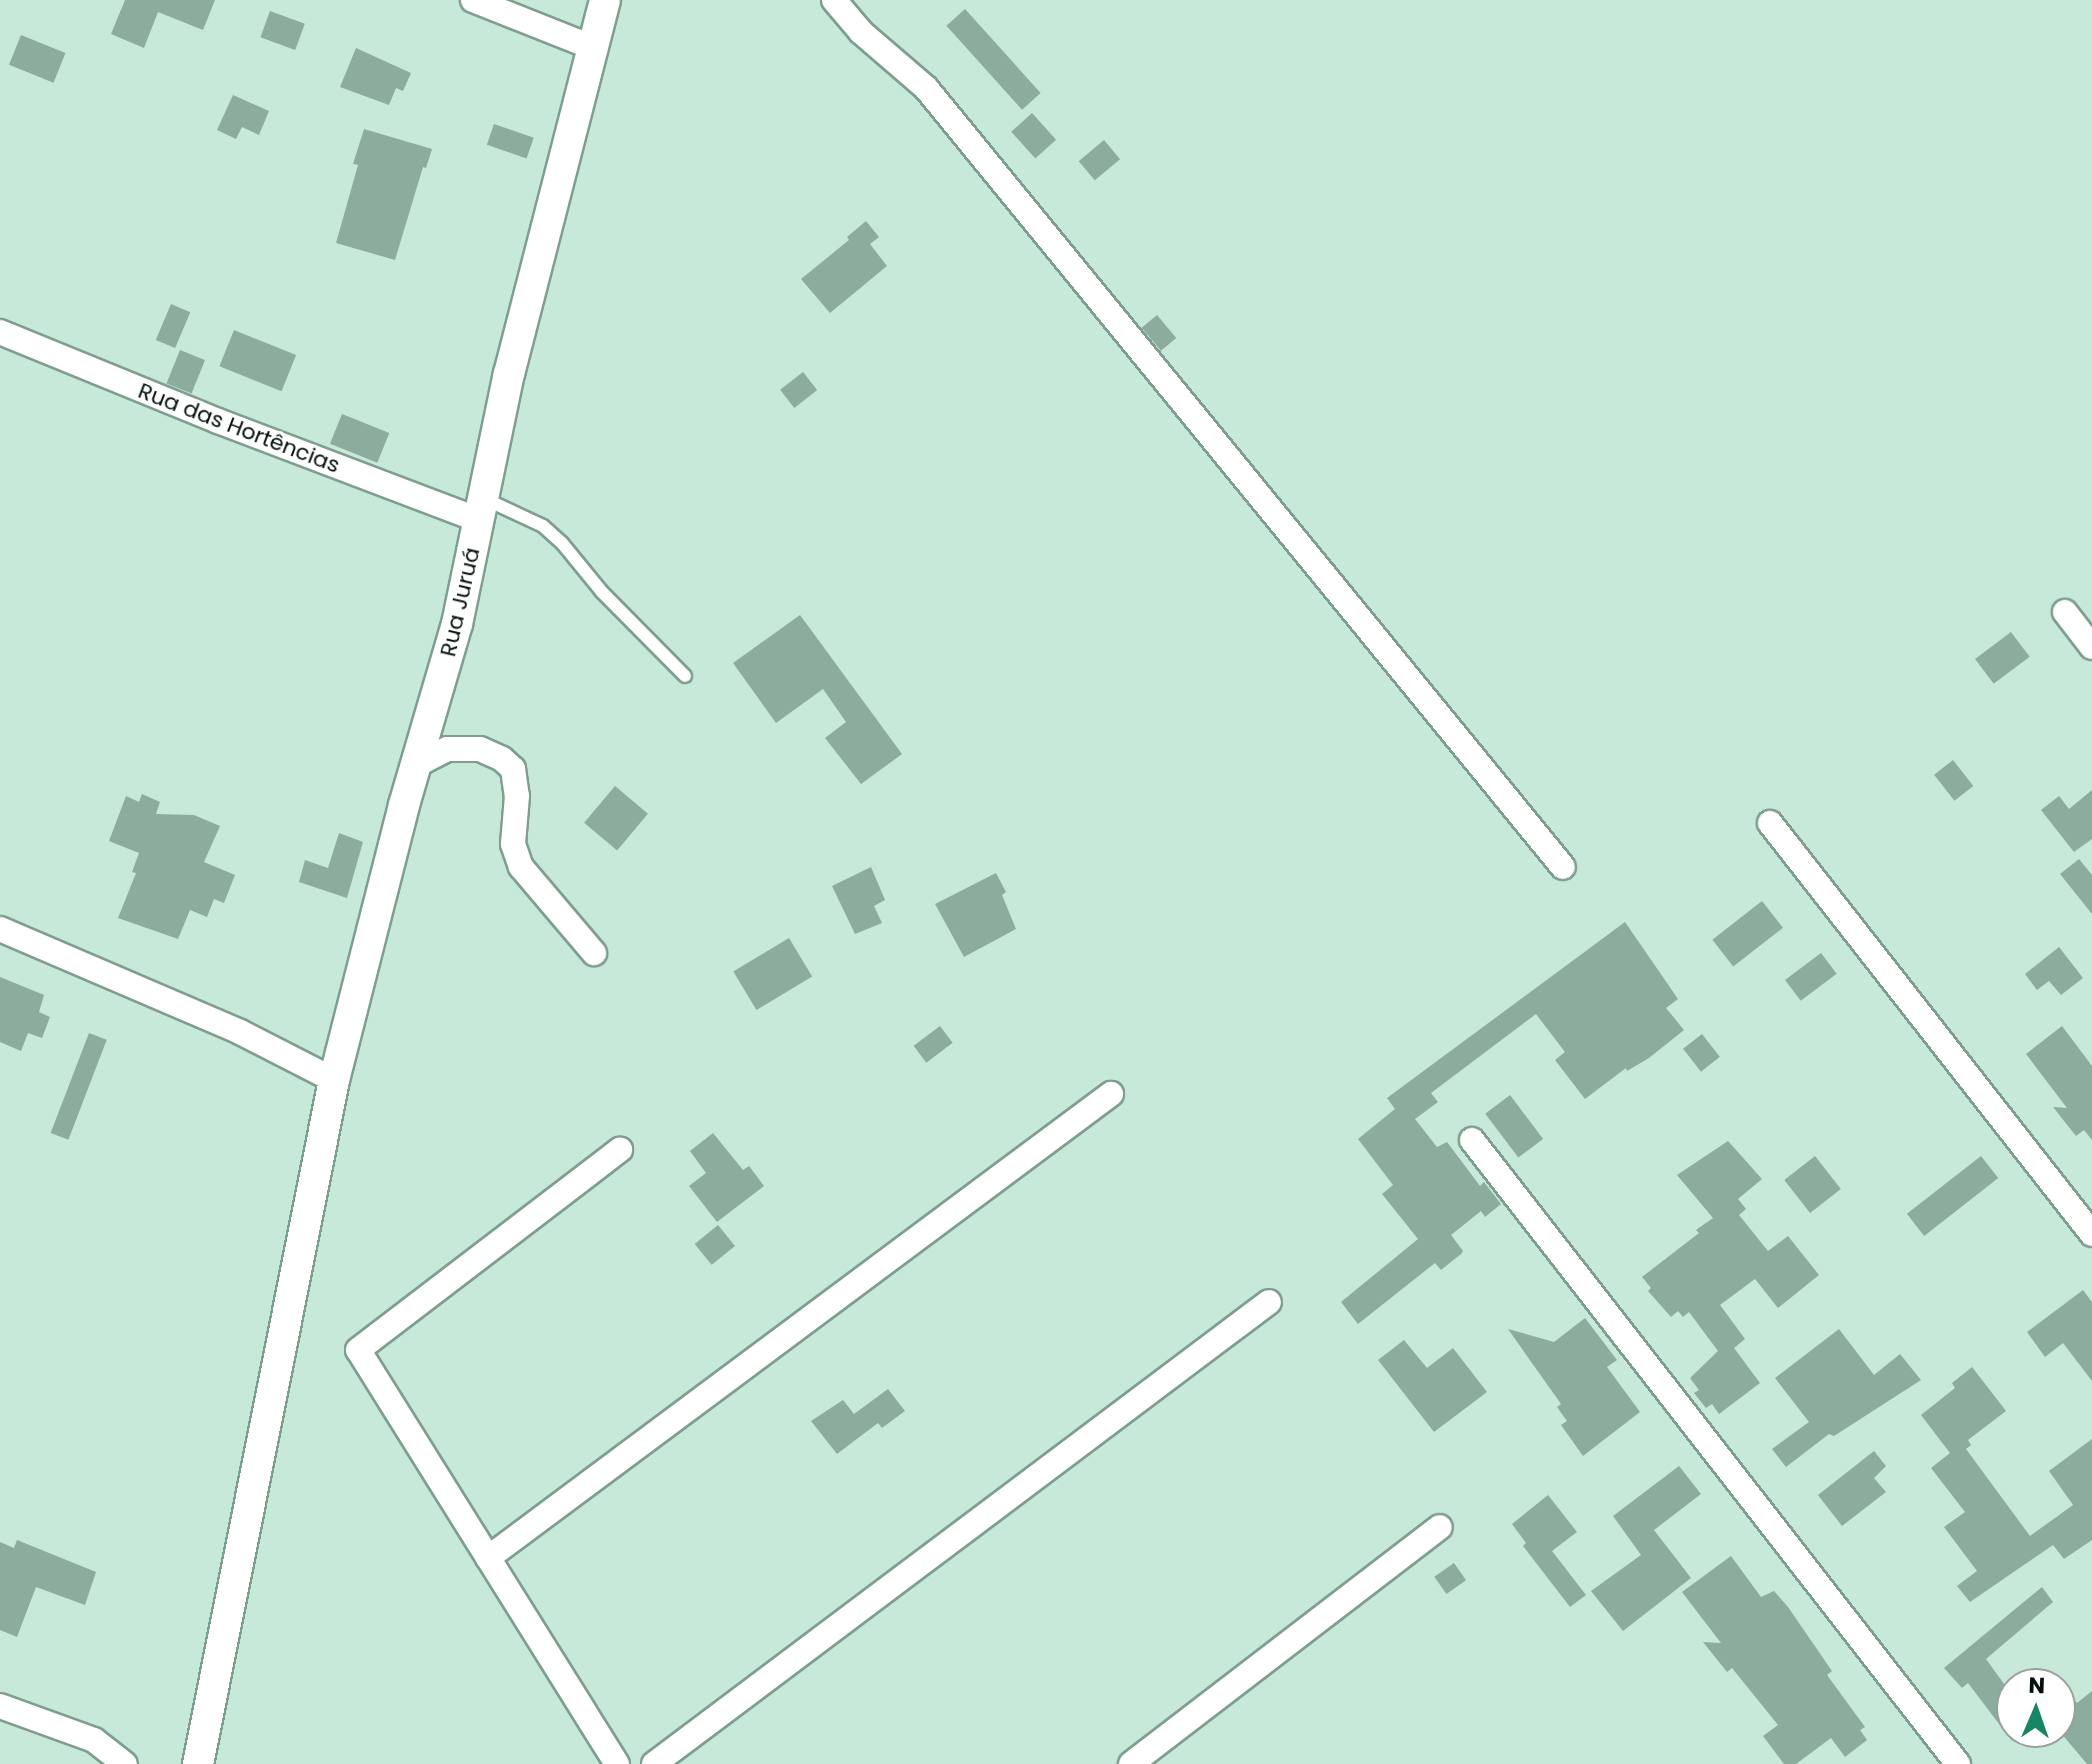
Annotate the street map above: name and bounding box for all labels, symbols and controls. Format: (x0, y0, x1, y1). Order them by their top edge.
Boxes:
street label: Rua das Hortências (135, 377, 343, 479)
street label: Rua Juruá (435, 545, 485, 659)
north arrow (1996, 1668, 2076, 1748)
text: N (2028, 1670, 2046, 1701)

